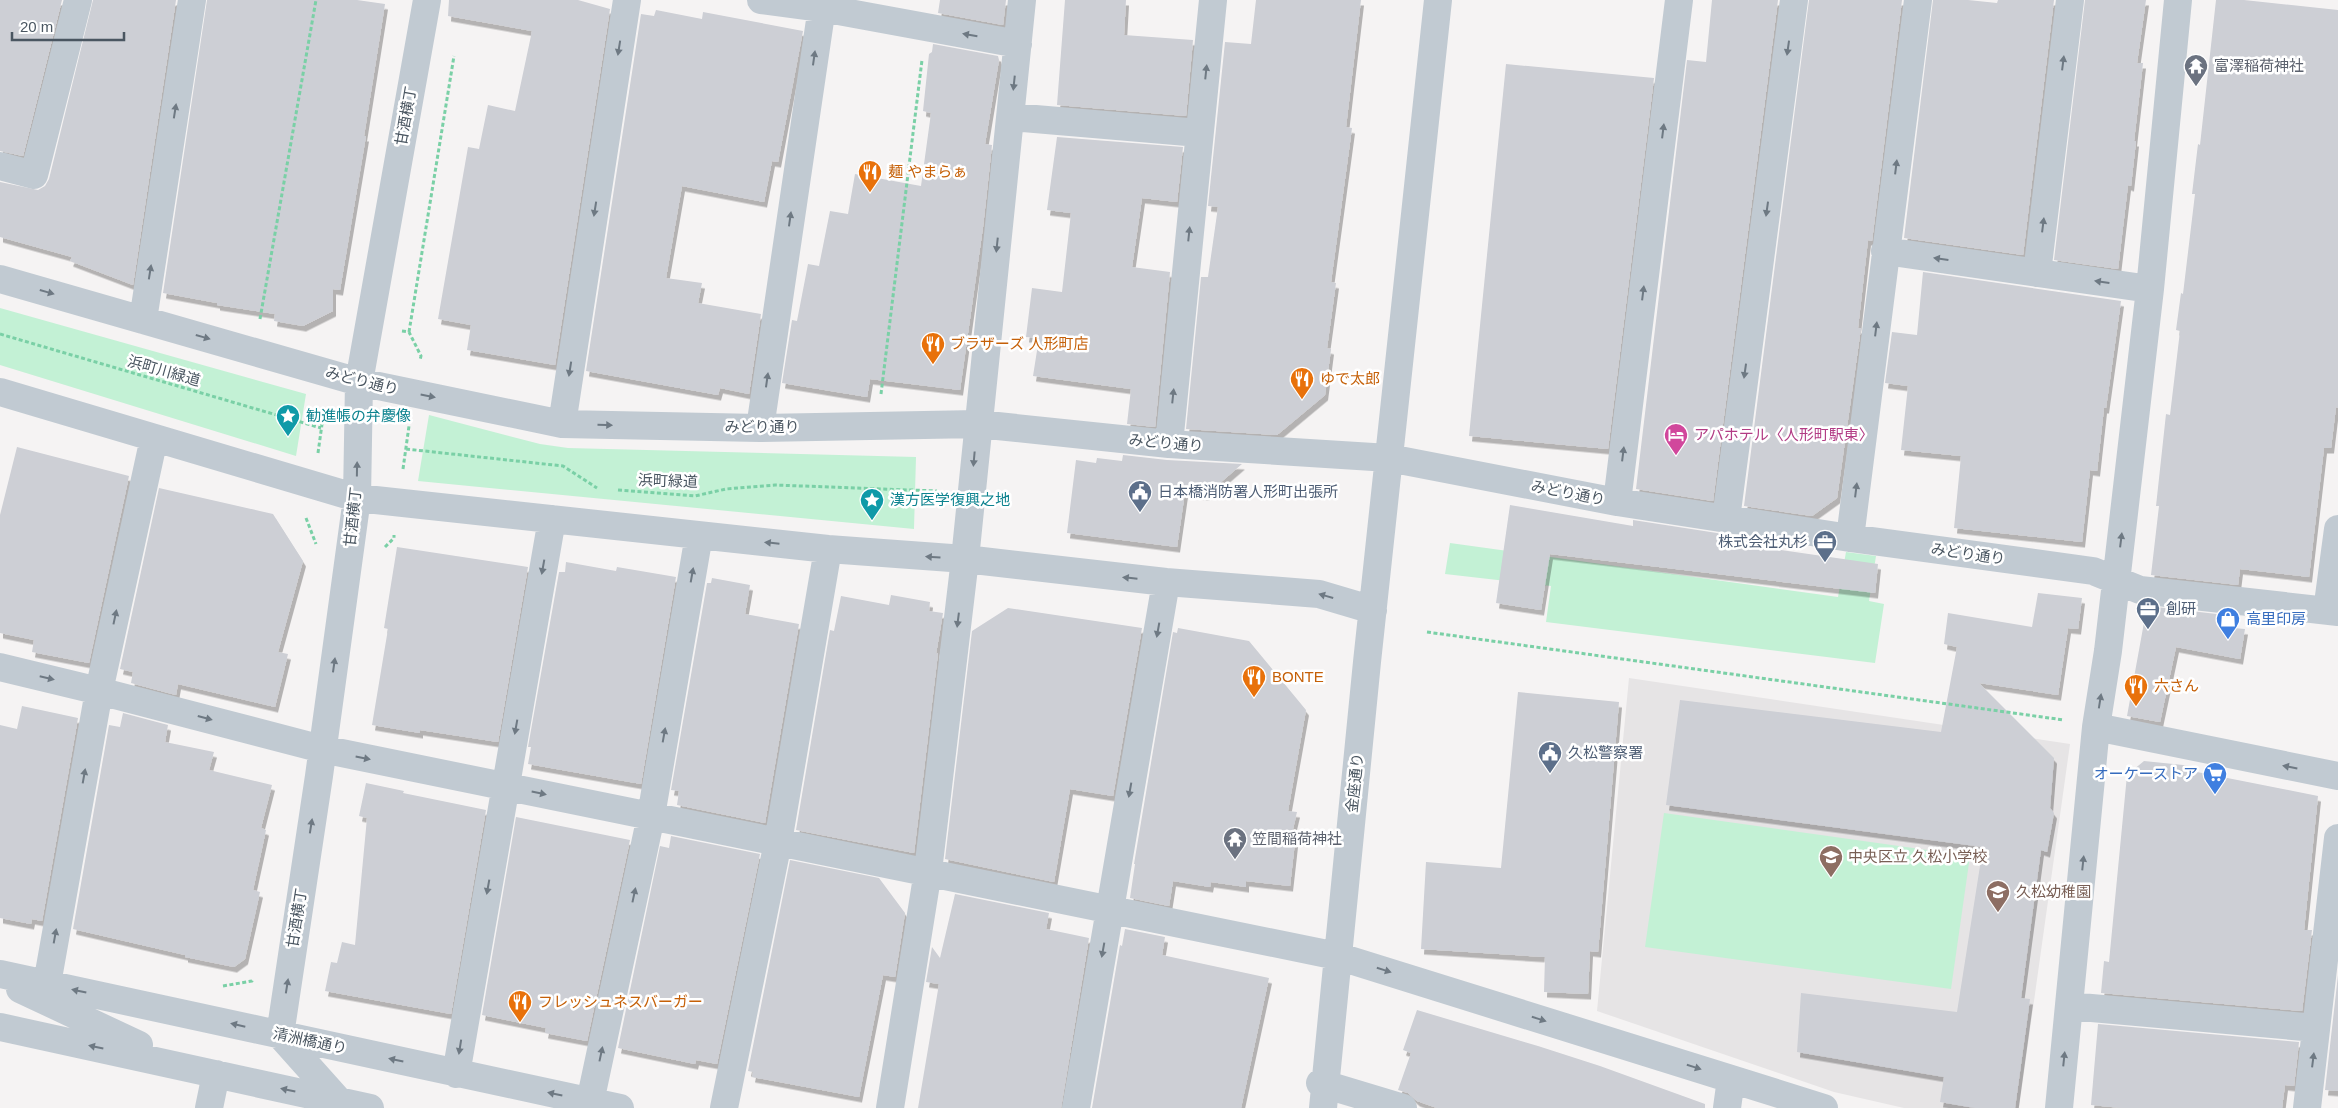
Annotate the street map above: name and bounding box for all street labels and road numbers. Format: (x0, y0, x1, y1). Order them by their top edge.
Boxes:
street label: 甘酒横丁 (392, 85, 419, 147)
street label: 浜町川緑道 (126, 352, 203, 389)
street label: みどり通り (324, 363, 401, 398)
street label: みどり通り (724, 418, 800, 435)
street label: みどり通り (1128, 431, 1204, 454)
street label: 浜町緑道 (638, 471, 698, 490)
street label: みどり通り (1530, 477, 1607, 508)
street label: 甘酒横丁 (341, 486, 364, 548)
street label: みどり通り (1930, 540, 2006, 567)
street label: 金座通り (1343, 752, 1366, 814)
street label: 甘酒横丁 (283, 887, 310, 949)
street label: 清洲橋通り (272, 1024, 349, 1057)

